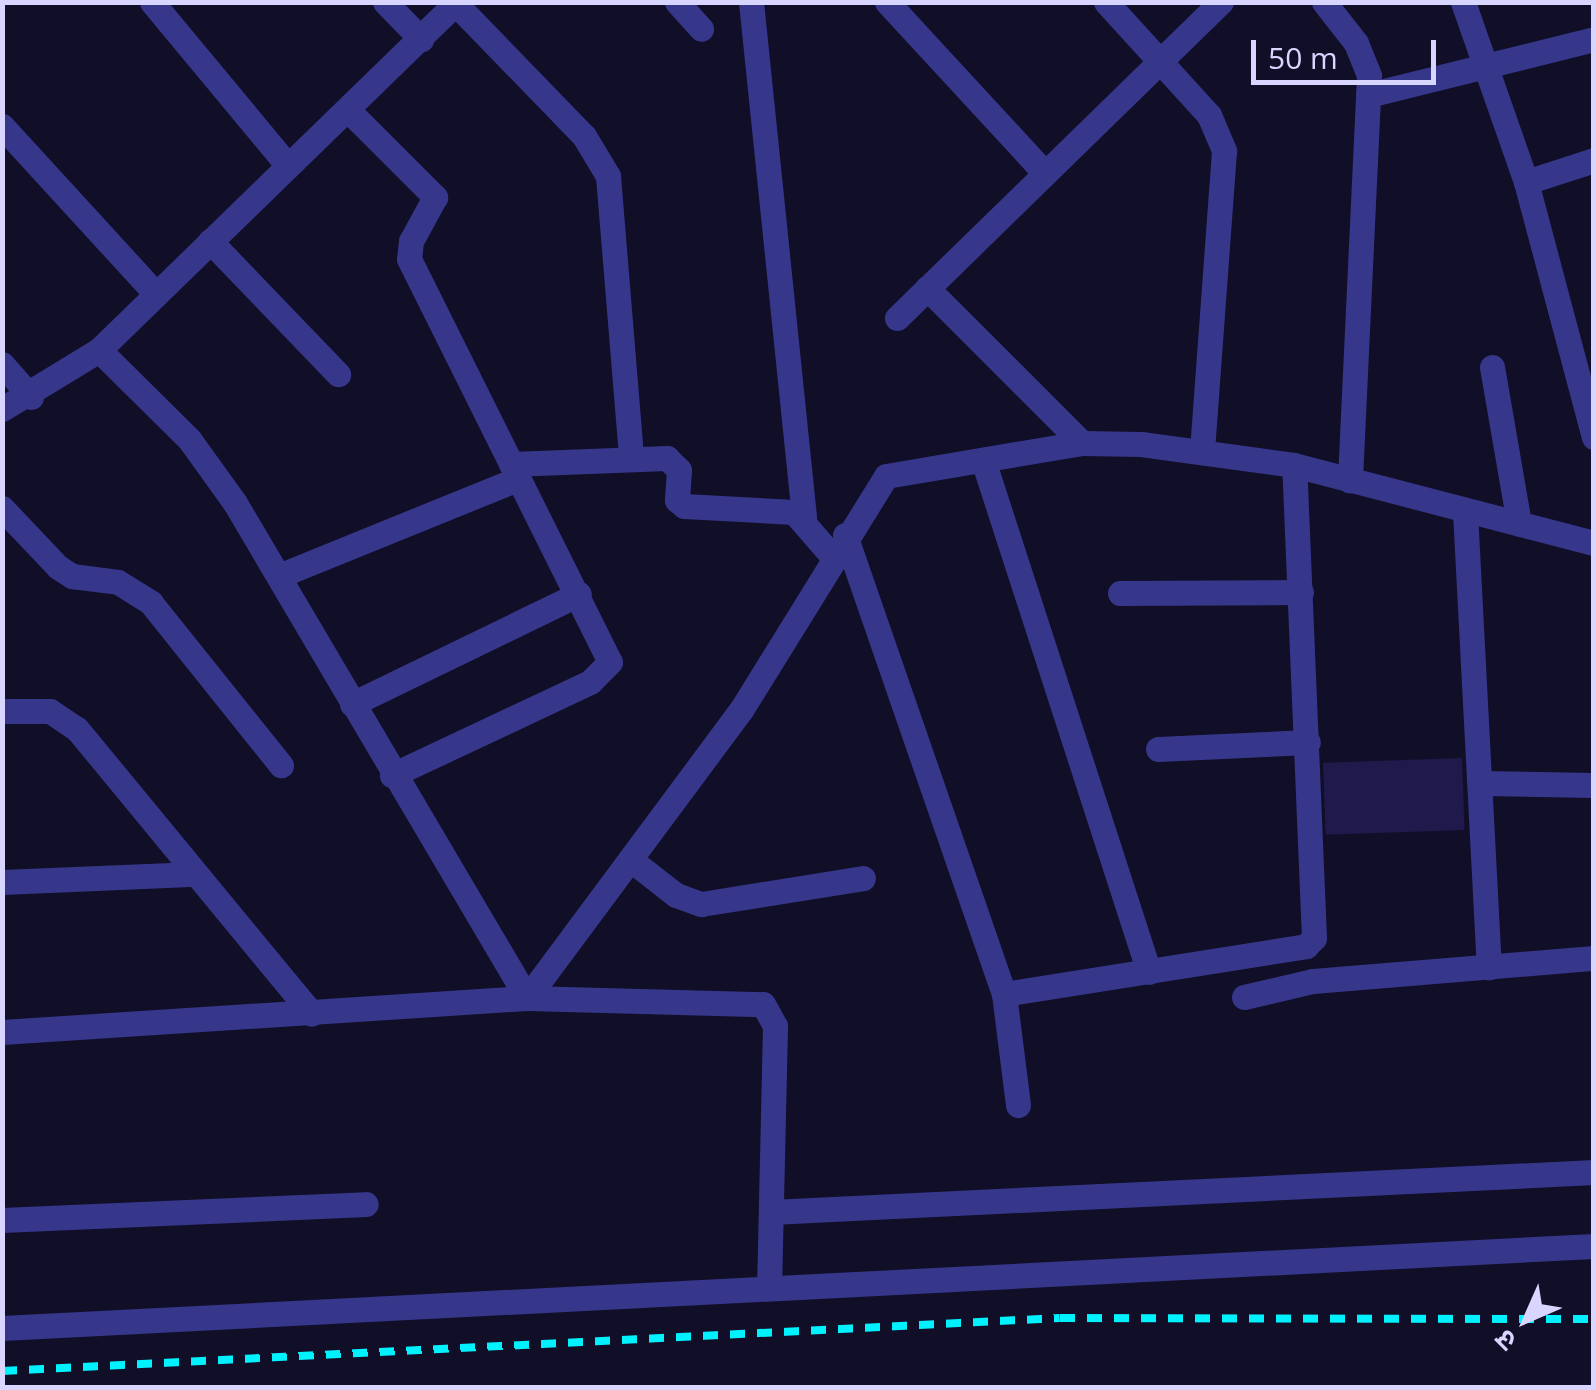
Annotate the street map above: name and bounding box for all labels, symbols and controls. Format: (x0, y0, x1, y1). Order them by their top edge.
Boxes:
scale bar (1256, 20, 1441, 82)
text: 50 m (1268, 37, 1338, 78)
north arrow (1476, 1270, 1576, 1370)
text: उ (1486, 1322, 1524, 1360)

